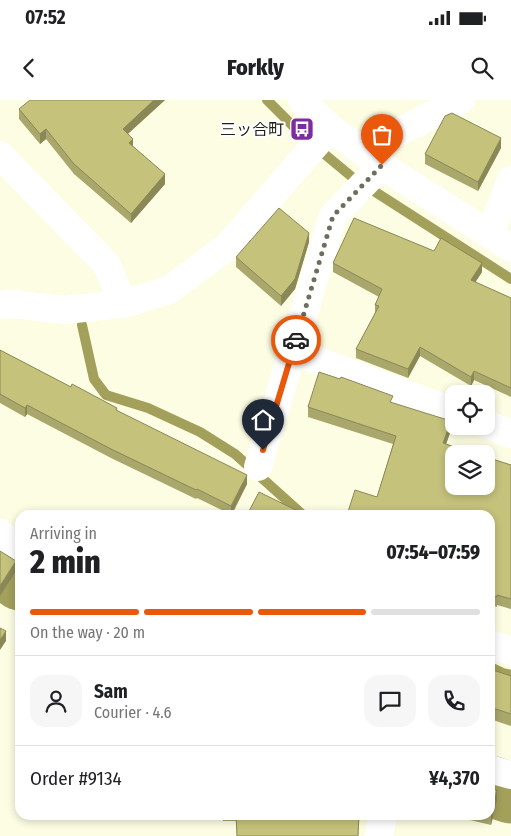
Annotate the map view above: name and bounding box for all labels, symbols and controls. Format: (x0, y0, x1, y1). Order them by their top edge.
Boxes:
text: 07:52 (25, 6, 66, 29)
icon: back (15, 54, 43, 82)
text: Forkly (227, 54, 284, 81)
icon: search (468, 54, 496, 82)
pin (361, 114, 403, 165)
bus stop icon: 三ッ合町 (289, 116, 315, 142)
place label: 三ッ合町 (220, 120, 284, 139)
icon: bag (368, 121, 396, 149)
courier (271, 315, 321, 365)
icon: car (282, 326, 310, 354)
map controls (445, 385, 495, 495)
button: locate (445, 385, 495, 435)
pin (242, 399, 284, 450)
icon: home (249, 406, 277, 434)
button: layers (445, 445, 495, 495)
text: Arriving in (30, 524, 97, 543)
text: 07:54–07:59 (386, 541, 480, 564)
text: 2 min (30, 543, 101, 581)
text: On the way · 20 m (30, 623, 145, 642)
button: person (30, 675, 82, 727)
button: chat (364, 675, 416, 727)
button: phone (428, 675, 480, 727)
text: Sam (94, 680, 128, 703)
text: Courier · 4.6 (94, 703, 172, 722)
text: Order #9134 (30, 767, 122, 790)
text: ¥4,370 (429, 767, 480, 790)

